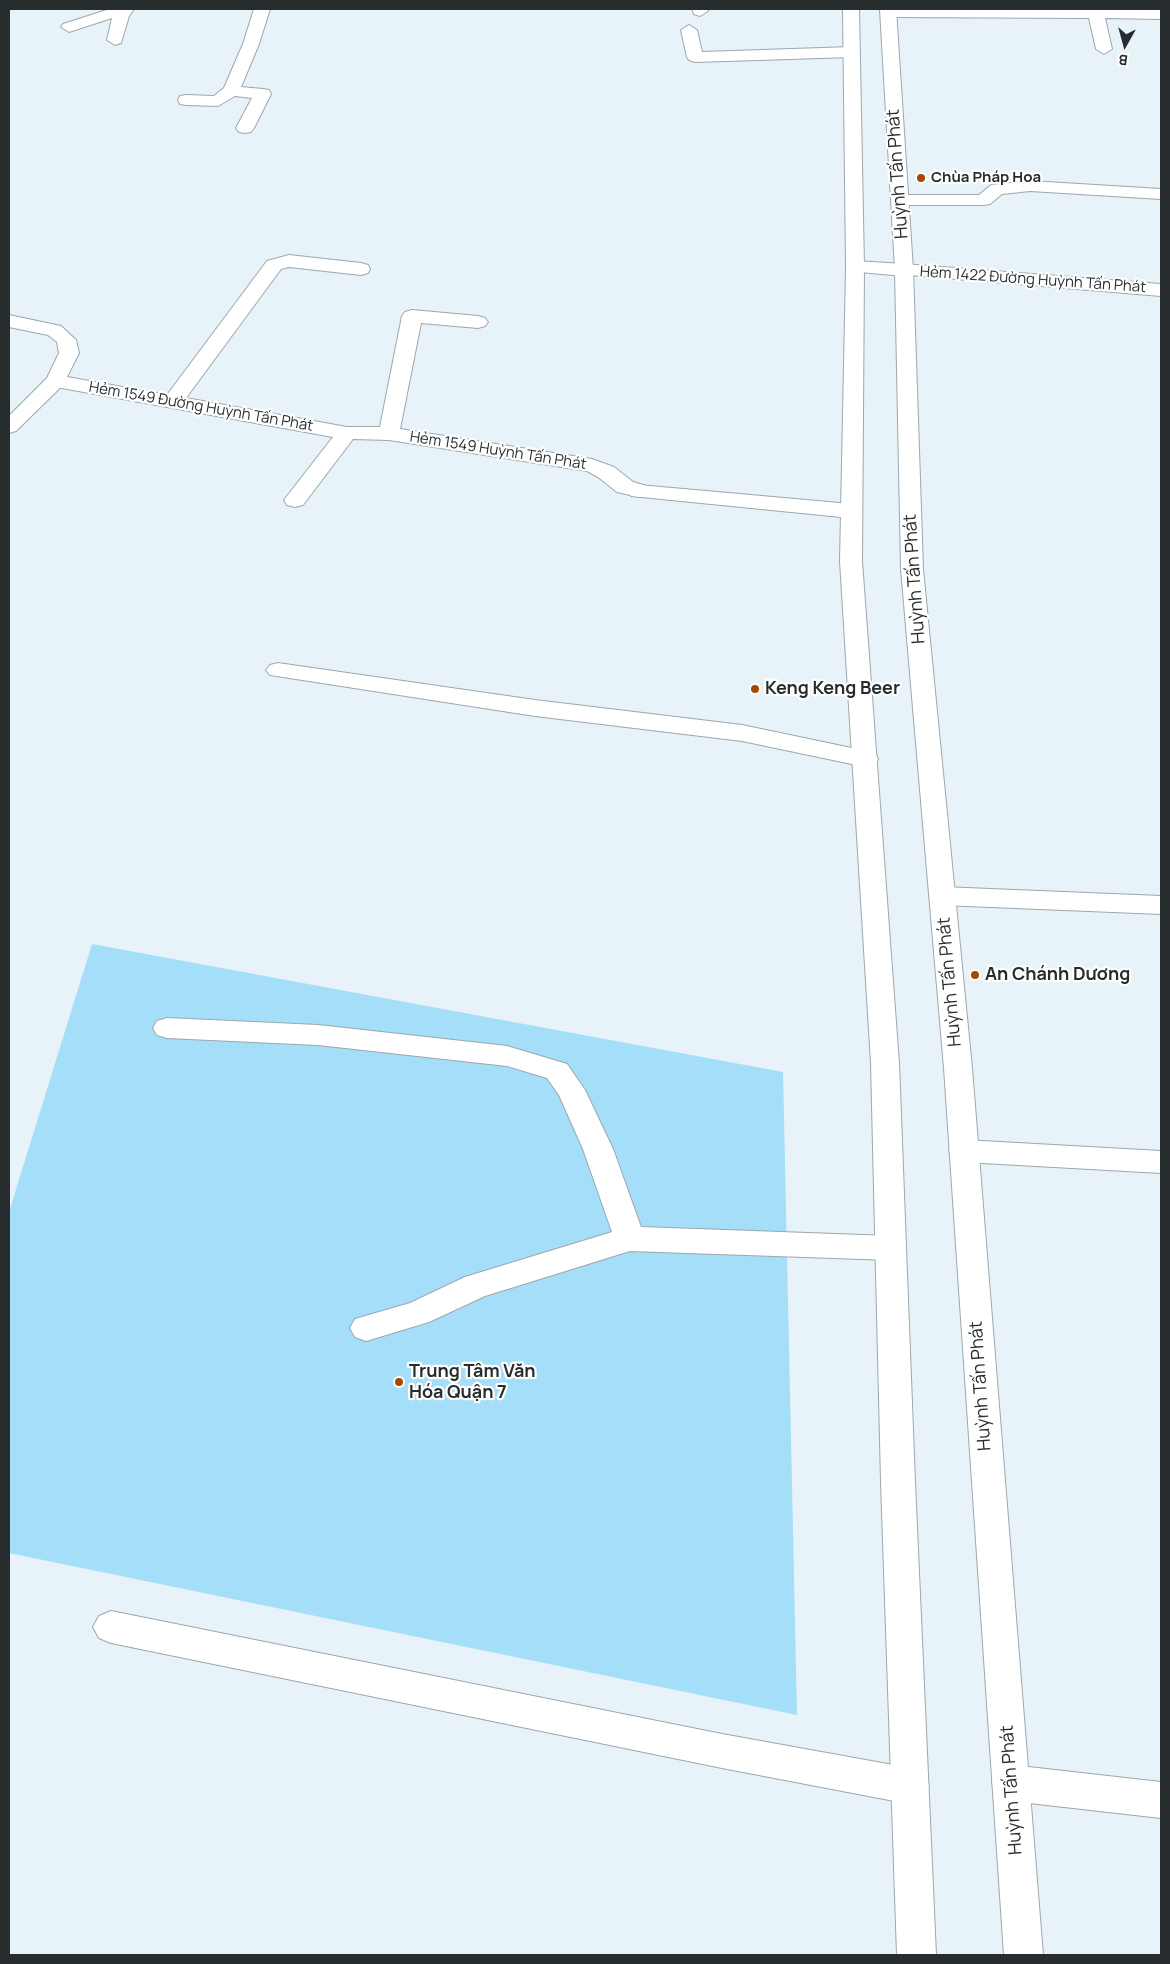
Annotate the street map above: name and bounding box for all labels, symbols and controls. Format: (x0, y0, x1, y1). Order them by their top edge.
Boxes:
north arrow (1100, 20, 1150, 70)
text: B (1118, 50, 1129, 70)
street label: Huỳnh Tấn Phát (883, 108, 913, 240)
place label: Chùa Pháp Hoa (931, 169, 1041, 187)
marker: Chùa Pháp Hoa (915, 172, 927, 184)
street label: Hẻm 1422 Đường Huỳnh Tấn Phát (919, 263, 1147, 297)
street label: Hẻm 1549 Đường Huỳnh Tấn Phát (87, 378, 315, 436)
street label: Hẻm 1549 Huỳnh Tấn Phát (408, 428, 588, 474)
street label: Huỳnh Tấn Phát (900, 513, 930, 645)
place label: Keng Keng Beer (765, 678, 900, 700)
marker: Keng Keng Beer (749, 683, 761, 695)
street label: Huỳnh Tấn Phát (934, 916, 966, 1048)
place label: An Chánh Dương (985, 964, 1130, 986)
marker: An Chánh Dương (969, 969, 981, 981)
street label: Huỳnh Tấn Phát (966, 1320, 996, 1452)
place label: Trung Tâm Văn Hóa Quận 7 (409, 1361, 536, 1404)
marker: Trung Tâm Văn Hóa Quận 7 (393, 1376, 405, 1388)
street label: Huỳnh Tấn Phát (997, 1724, 1027, 1856)

